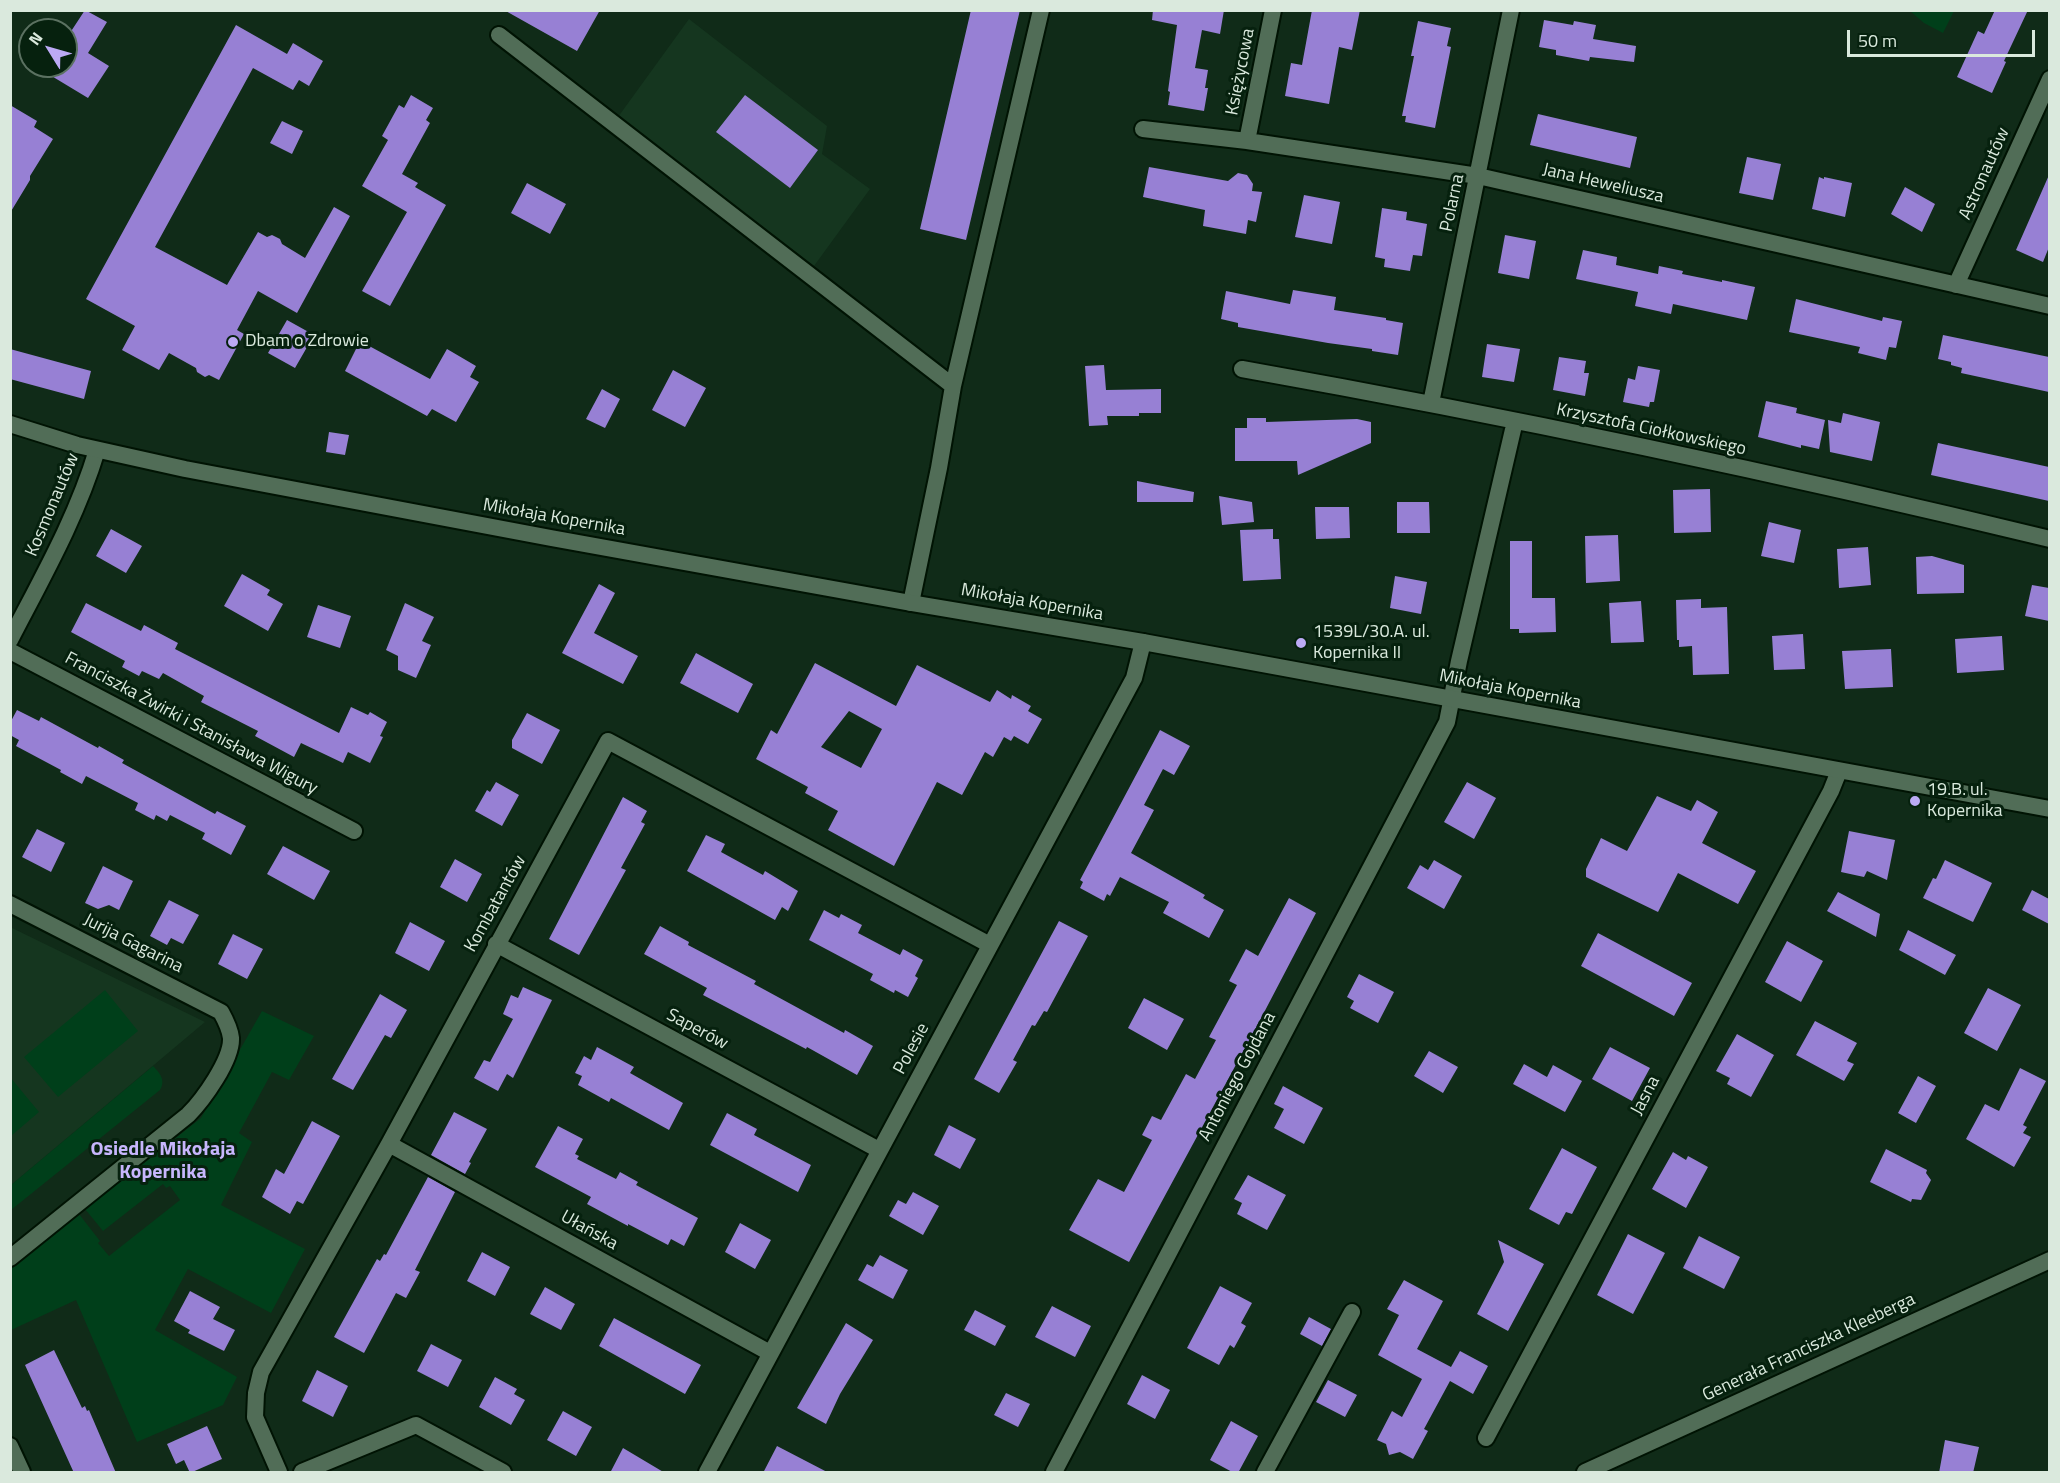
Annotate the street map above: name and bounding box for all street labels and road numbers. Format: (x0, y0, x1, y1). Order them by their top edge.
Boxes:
street label: Księżycowa (1222, 27, 1260, 117)
street label: Astronautów (1955, 125, 2015, 223)
street label: Jana Heweliusza (1540, 160, 1666, 208)
street label: Polarna (1436, 172, 1470, 234)
street label: Krzysztofa Ciołkowskiego (1554, 399, 1748, 461)
street label: Kosmonautów (22, 450, 84, 560)
street label: Mikołaja Kopernika (481, 495, 627, 541)
street label: Mikołaja Kopernika (959, 580, 1105, 626)
street label: Franciszka Żwirki i Stanisława Wigury (61, 648, 321, 800)
street label: Mikołaja Kopernika (1437, 666, 1583, 714)
street label: Kombatantów (461, 852, 531, 956)
street label: Jurija Gagarina (80, 910, 186, 978)
street label: Saperów (663, 1005, 731, 1055)
street label: Antoniego Gojdana (1195, 1009, 1281, 1145)
street label: Polesie (890, 1020, 934, 1078)
street label: Jasna (1627, 1073, 1665, 1119)
street label: Ułańska (557, 1207, 621, 1255)
street label: Generała Franciszka Kleeberga (1699, 1289, 1919, 1407)

